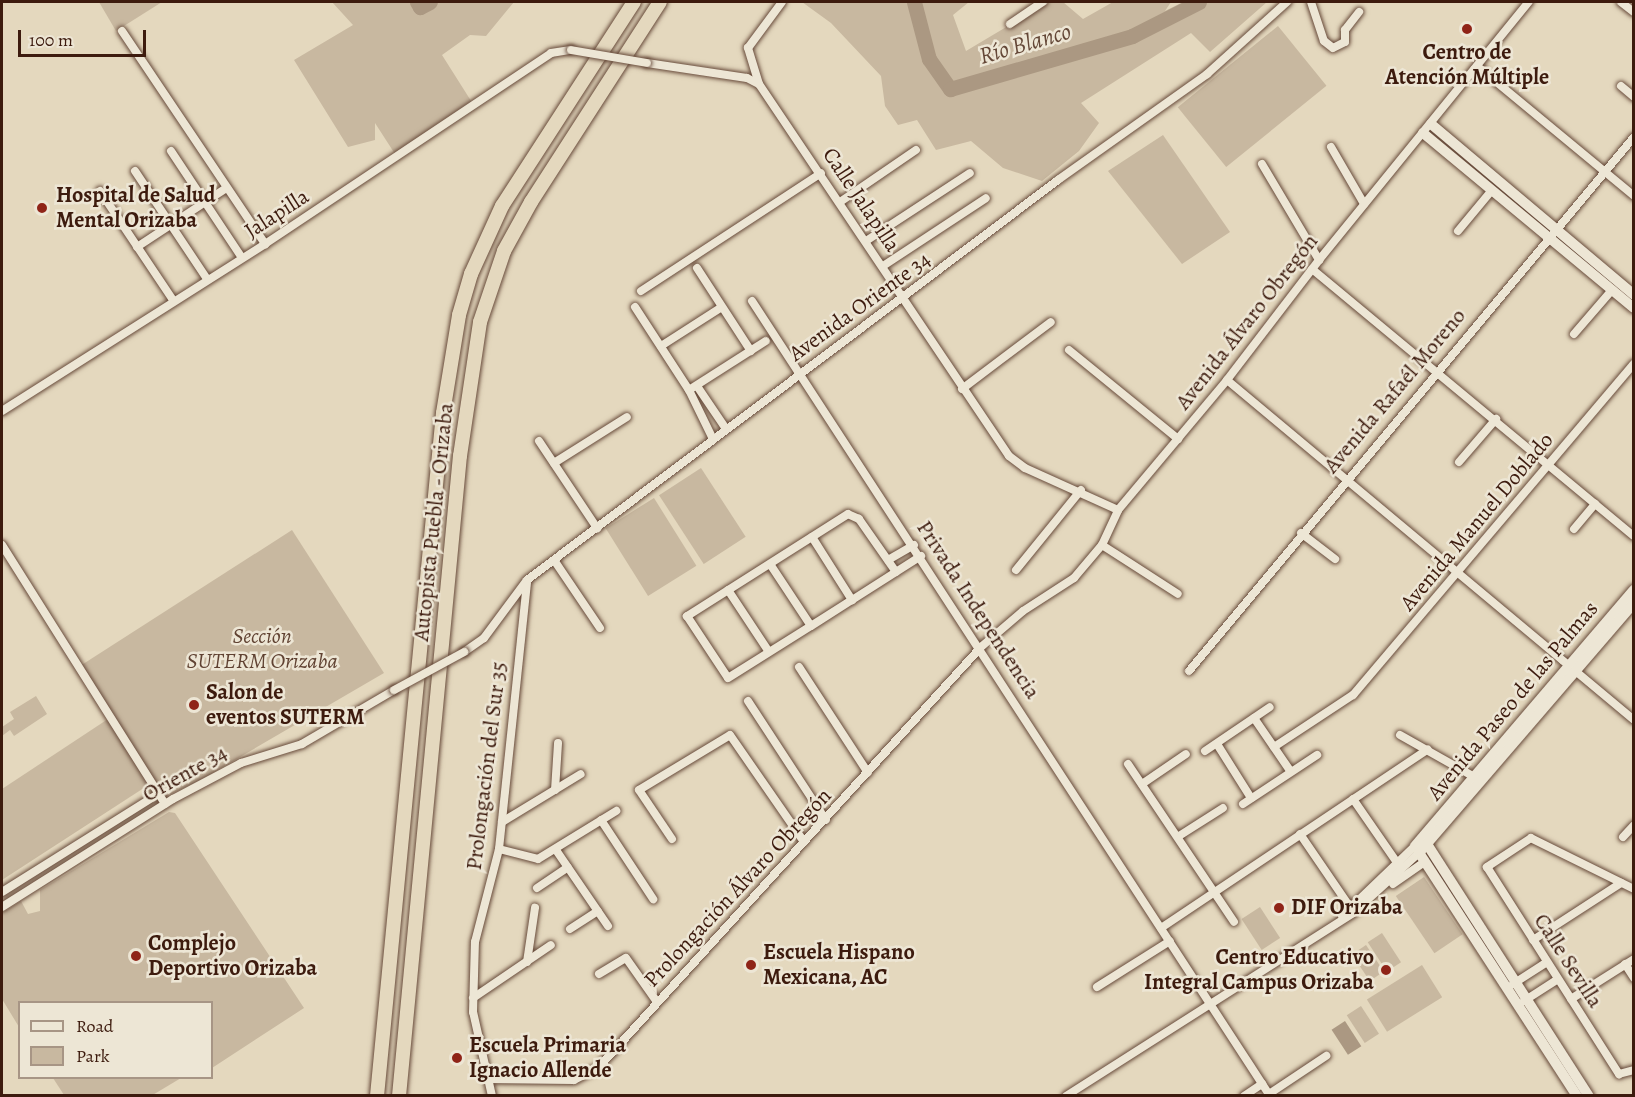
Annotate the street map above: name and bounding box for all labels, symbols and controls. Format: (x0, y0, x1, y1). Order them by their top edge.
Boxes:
water label: Río Blanco (976, 17, 1074, 71)
scale bar (21, 18, 148, 56)
marker: Centro de Atención Múltiple (1460, 22, 1474, 36)
text: 100 m (29, 28, 73, 52)
place label: Centro de Atención Múltiple (1385, 39, 1549, 90)
street label: Calle Jalapilla (816, 143, 906, 257)
place label: Hospital de Salud Mental Orizaba (56, 182, 216, 234)
street label: Jalapilla (240, 184, 314, 244)
marker: Hospital de Salud Mental Orizaba (33, 199, 51, 217)
street label: Avenida Álvaro Obregón (1170, 229, 1324, 415)
street label: Avenida Oriente 34 (784, 247, 936, 367)
street label: Avenida Rafaél Moreno (1318, 303, 1472, 479)
street label: Autopista Puebla - Orizaba (408, 401, 460, 643)
street label: Avenida Manuel Doblado (1395, 427, 1559, 617)
street label: Privada Independencia (911, 516, 1045, 704)
street label: Avenida Paseo de las Palmas (1422, 596, 1604, 806)
park label: Sección SUTERM Orizaba (186, 623, 338, 674)
street label: Prolongación del Sur 35 (461, 660, 513, 872)
place label: Salon de eventos SUTERM (206, 679, 365, 730)
marker: Salon de eventos SUTERM (187, 698, 201, 712)
street label: Oriente 34 (138, 740, 232, 808)
street label: Prolongación Álvaro Obregón (639, 783, 837, 993)
place label: DIF Orizaba (1291, 895, 1403, 921)
marker: DIF Orizaba (1272, 901, 1286, 915)
street label: Calle Sevilla (1528, 909, 1608, 1013)
place label: Complejo Deportivo Orizaba (148, 930, 317, 981)
place label: Escuela Hispano Mexicana, AC (763, 939, 915, 990)
place label: Centro Educativo Integral Campus Orizaba (1144, 944, 1374, 996)
marker: Complejo Deportivo Orizaba (129, 949, 143, 963)
marker: Escuela Hispano Mexicana, AC (744, 958, 758, 972)
marker: Centro Educativo Integral Campus Orizaba (1379, 963, 1393, 977)
legend (18, 1001, 213, 1079)
text: Road (76, 1014, 113, 1038)
place label: Escuela Primaria Ignacio Allende (469, 1032, 626, 1084)
text: Park (76, 1044, 110, 1068)
marker: Escuela Primaria Ignacio Allende (450, 1051, 464, 1065)

